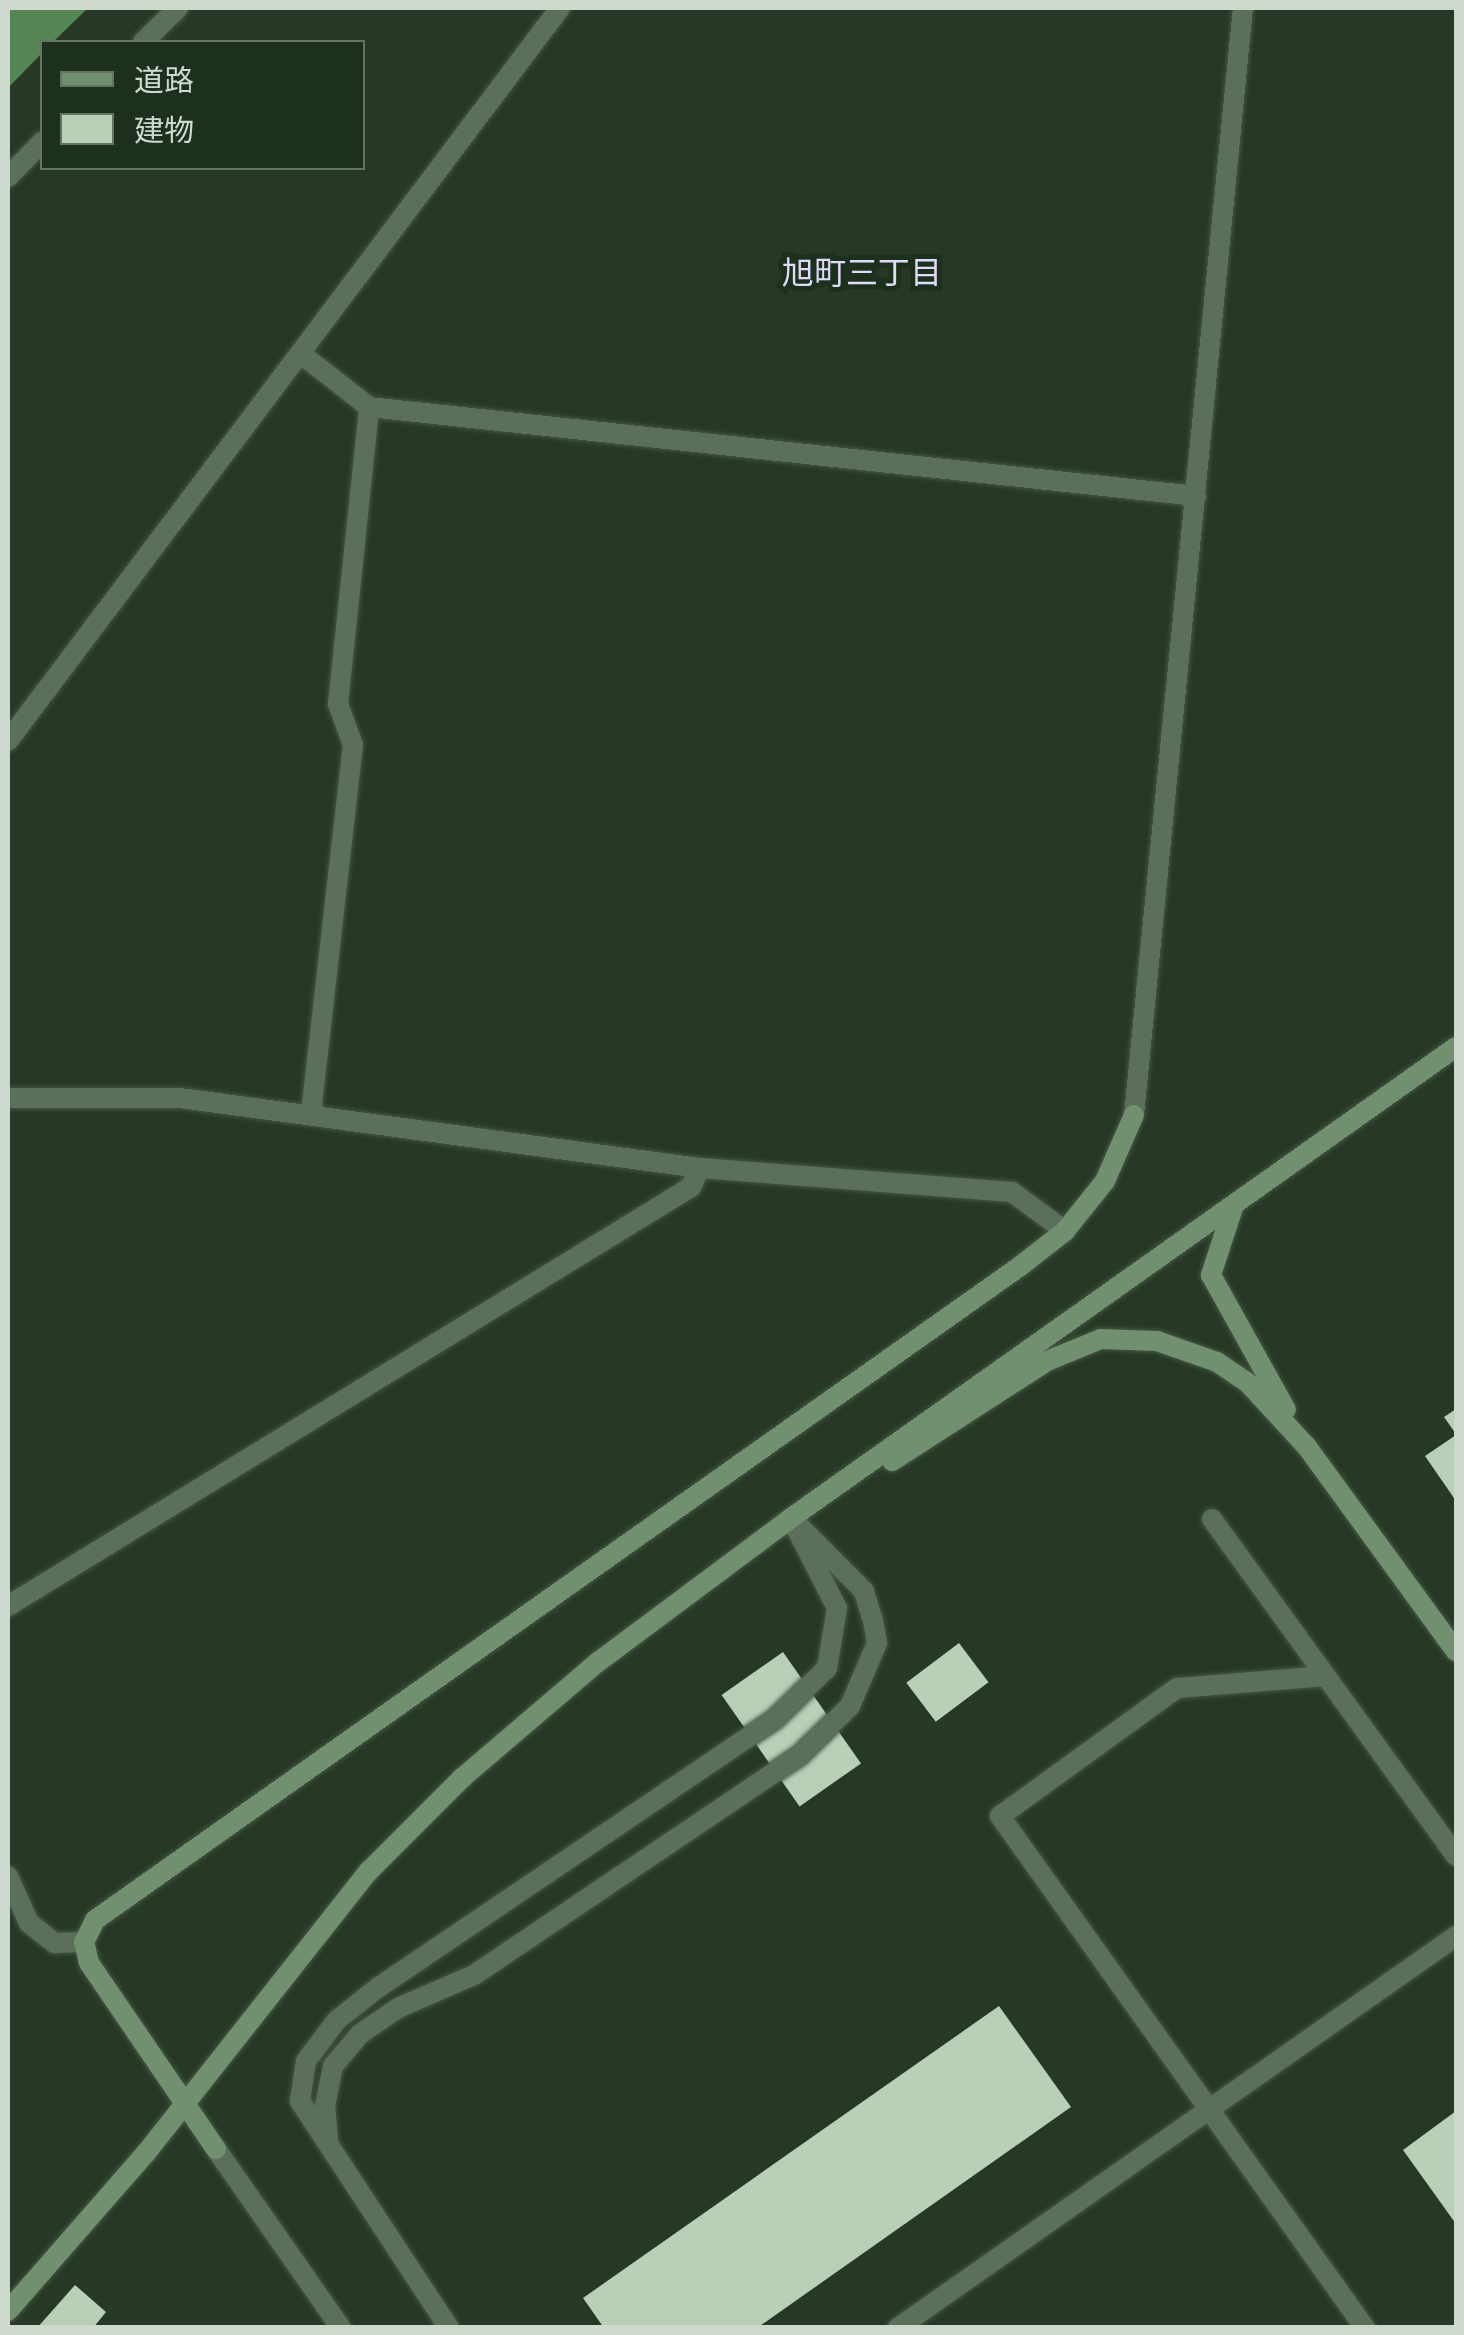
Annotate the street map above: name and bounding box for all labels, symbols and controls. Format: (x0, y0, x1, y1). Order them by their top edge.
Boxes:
legend (40, 40, 365, 170)
text: 道路 (134, 60, 194, 103)
text: 建物 (134, 110, 194, 153)
district label: 旭町三丁目 (782, 255, 942, 293)

